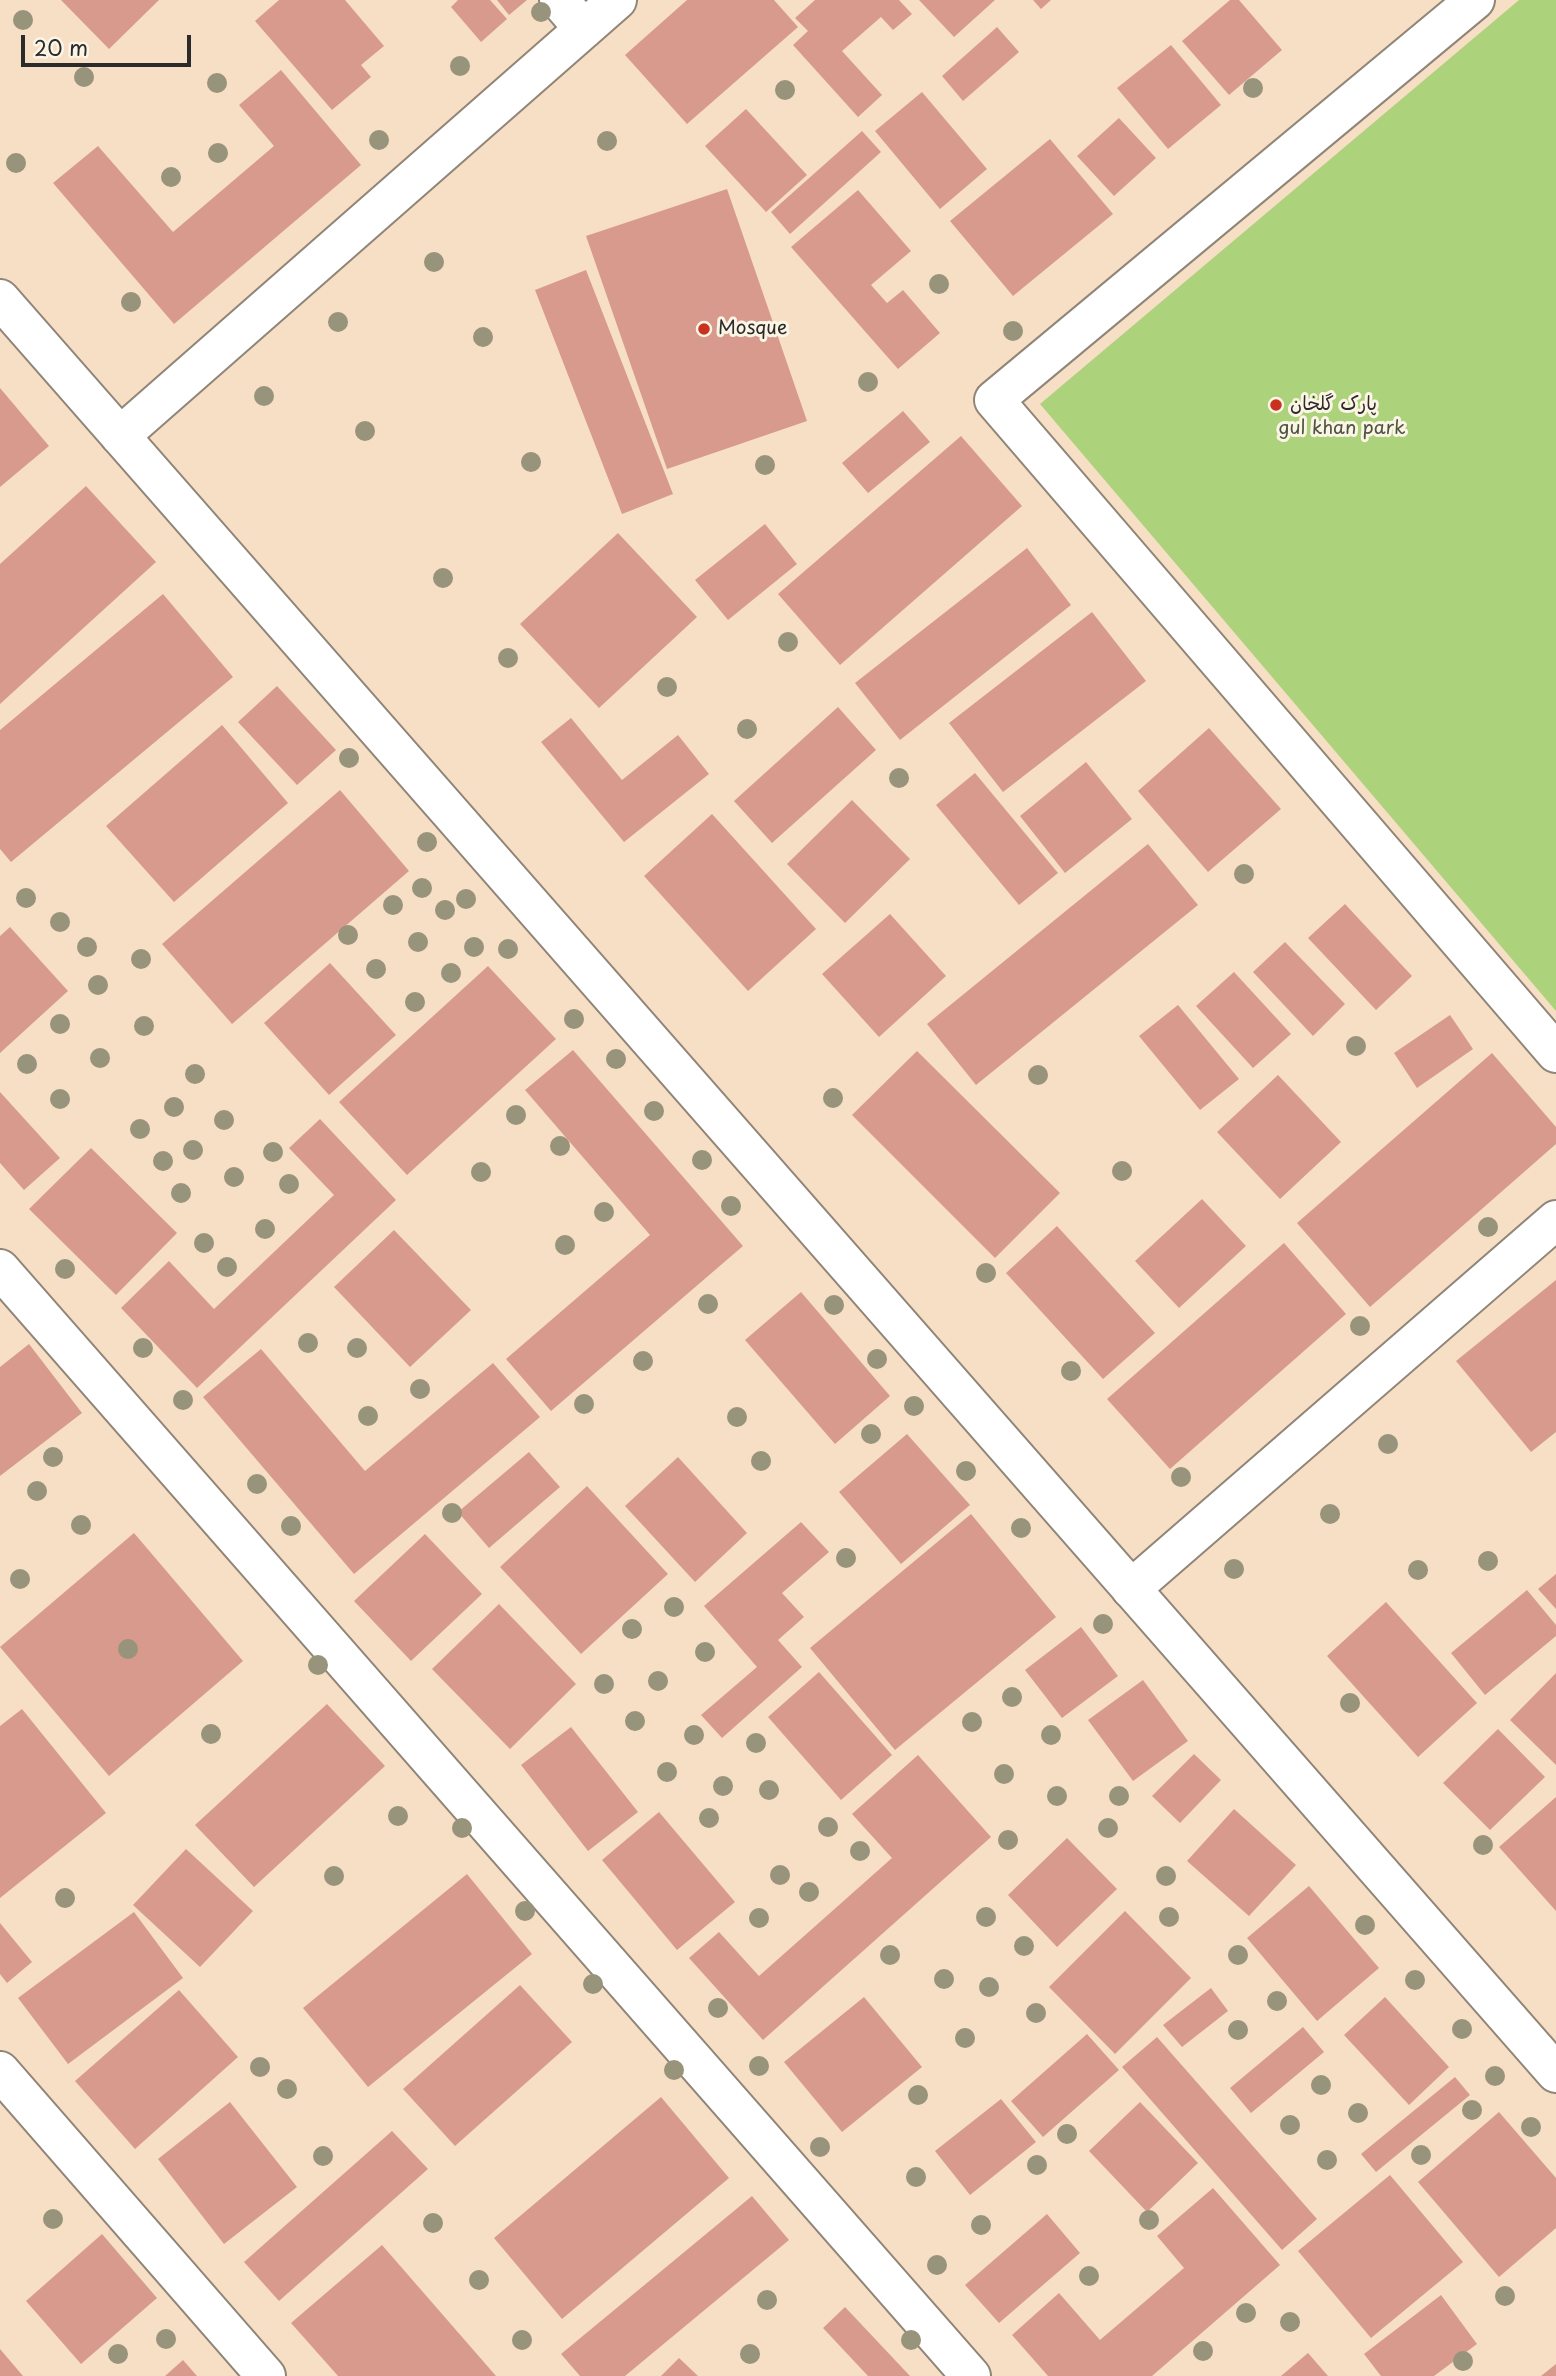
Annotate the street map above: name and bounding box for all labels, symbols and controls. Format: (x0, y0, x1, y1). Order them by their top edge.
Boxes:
scale bar (24, 21, 194, 65)
text: 20 m (34, 31, 88, 63)
place label: Mosque (718, 318, 787, 340)
marker: Mosque (696, 321, 712, 337)
place label: پارک گلخان (1290, 394, 1377, 416)
marker: پارک گلخان (1268, 397, 1284, 413)
park label: gul khan park (1278, 418, 1406, 440)

